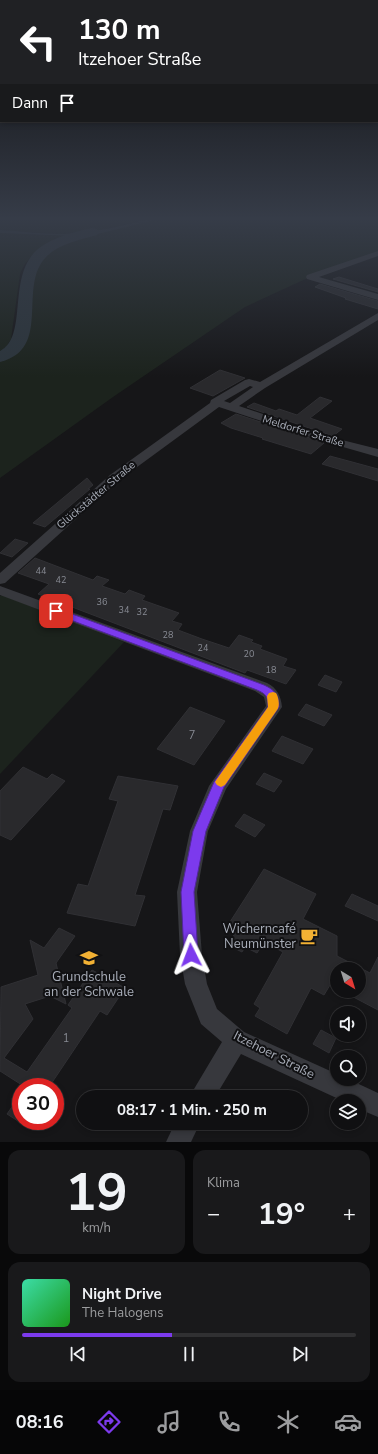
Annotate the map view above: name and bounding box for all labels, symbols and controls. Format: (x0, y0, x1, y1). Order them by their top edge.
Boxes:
text: 130 m (78, 11, 161, 49)
icon: left (12, 16, 64, 68)
text: Itzehoer Straße (78, 47, 201, 71)
icon: arrive (56, 92, 78, 114)
text: Dann (12, 93, 48, 113)
street label: Meldorfer Straße (261, 412, 346, 451)
street label: Glückstädter Straße (53, 457, 139, 532)
house number: 44 (36, 565, 47, 577)
house number: 42 (56, 574, 66, 586)
pin (39, 594, 73, 628)
house number: 36 (97, 596, 107, 608)
icon: arrive (45, 600, 67, 622)
house number: 34 (119, 604, 130, 616)
house number: 32 (137, 606, 147, 618)
house number: 28 (163, 629, 173, 641)
house number: 24 (198, 642, 209, 654)
house number: 20 (244, 648, 254, 660)
house number: 18 (266, 664, 276, 676)
house number: 7 (189, 728, 195, 743)
place label: Wicherncafé Neumünster (222, 920, 296, 953)
cafe icon: Wicherncafé Neumünster (299, 926, 319, 946)
position arrow (170, 934, 212, 976)
school or university icon: Grundschule an der Schwale (79, 948, 99, 968)
north arrow (330, 962, 366, 998)
map controls (330, 962, 366, 1130)
place label: Grundschule an der Schwale (44, 968, 134, 1001)
button: sound (330, 1006, 366, 1042)
street label: Itzehoer Straße (230, 1027, 318, 1083)
house number: 1 (63, 1031, 69, 1046)
button: search (330, 1050, 366, 1086)
speed limit sign: 30 (12, 1078, 64, 1130)
button: layers (330, 1094, 366, 1130)
text: 08:17 · 1 Min. · 250 m (117, 1100, 267, 1120)
text: 19 (65, 1157, 128, 1228)
text: Klima (207, 1174, 240, 1192)
text: 19° (258, 1194, 305, 1235)
text: − (207, 1199, 220, 1229)
text: + (343, 1199, 356, 1229)
text: km/h (82, 1219, 111, 1237)
text: Night Drive (82, 1284, 162, 1304)
text: The Halogens (82, 1304, 163, 1322)
icon: previous (67, 1343, 89, 1365)
icon: pause (178, 1343, 200, 1365)
icon: next (289, 1343, 311, 1365)
icon: directions (95, 1408, 123, 1436)
icon: music (155, 1408, 183, 1436)
icon: phone (215, 1408, 243, 1436)
icon: climate (274, 1408, 302, 1436)
icon: car (334, 1408, 362, 1436)
text: 08:16 (16, 1410, 64, 1434)

